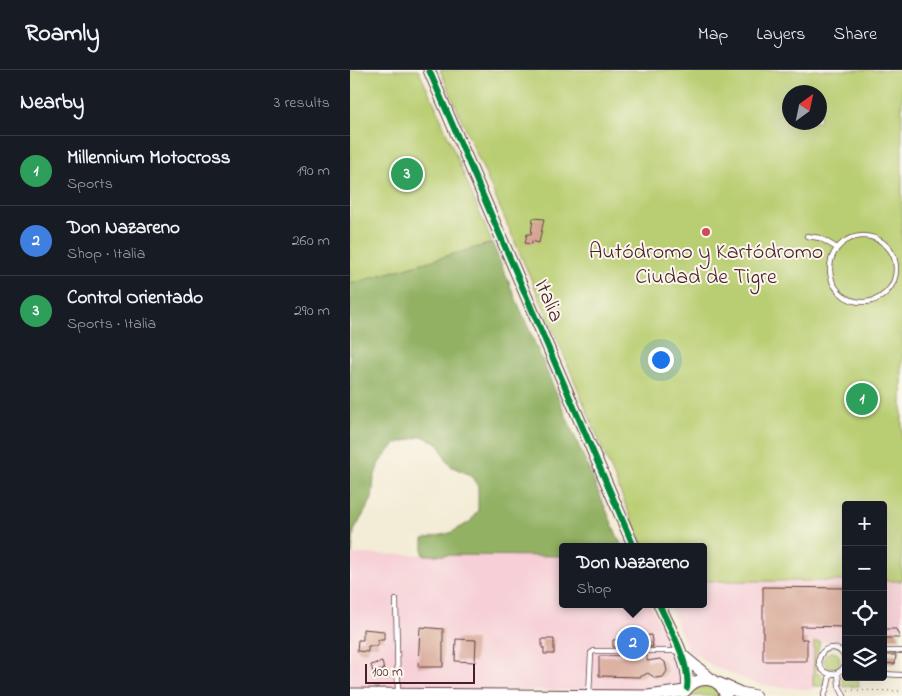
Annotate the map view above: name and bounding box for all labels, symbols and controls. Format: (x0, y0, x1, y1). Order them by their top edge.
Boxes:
text: Roamly (25, 17, 100, 52)
text: Map (698, 22, 728, 48)
text: Layers (756, 22, 806, 48)
text: Share (834, 22, 877, 48)
north arrow (782, 85, 827, 130)
text: Nearby (20, 88, 84, 118)
text: 3 results (274, 91, 330, 115)
text: Millennium Motocross (67, 145, 231, 172)
pin: 3 (391, 155, 423, 193)
text: 1 (33, 159, 39, 183)
text: 190 m (297, 159, 330, 183)
text: Sports (67, 172, 113, 196)
text: Don Nazareno (67, 215, 180, 242)
marker: Autódromo y Kartódromo Ciudad de Tigre (700, 226, 712, 238)
text: 2 (32, 229, 40, 253)
text: 260 m (292, 229, 330, 253)
place label: Autódromo y Kartódromo Ciudad de Tigre (589, 237, 823, 295)
text: Shop · Italia (67, 242, 145, 266)
street label: Italia (525, 275, 571, 327)
text: Control Orientado (67, 285, 203, 312)
text: 3 (33, 299, 39, 323)
text: 290 m (294, 299, 330, 323)
text: Sports · Italia (67, 312, 156, 336)
your location (648, 347, 674, 373)
pin: 1 (846, 380, 878, 418)
map controls (842, 501, 887, 681)
button: + (842, 501, 887, 546)
popup (559, 543, 707, 608)
button: − (842, 546, 887, 591)
text: Don Nazareno (577, 550, 689, 577)
text: Shop (577, 577, 611, 601)
button: locate (842, 591, 887, 636)
pin: 2 (617, 624, 649, 662)
button: layers (842, 636, 887, 681)
scale bar (365, 661, 475, 684)
text: 100 m (372, 662, 403, 683)

